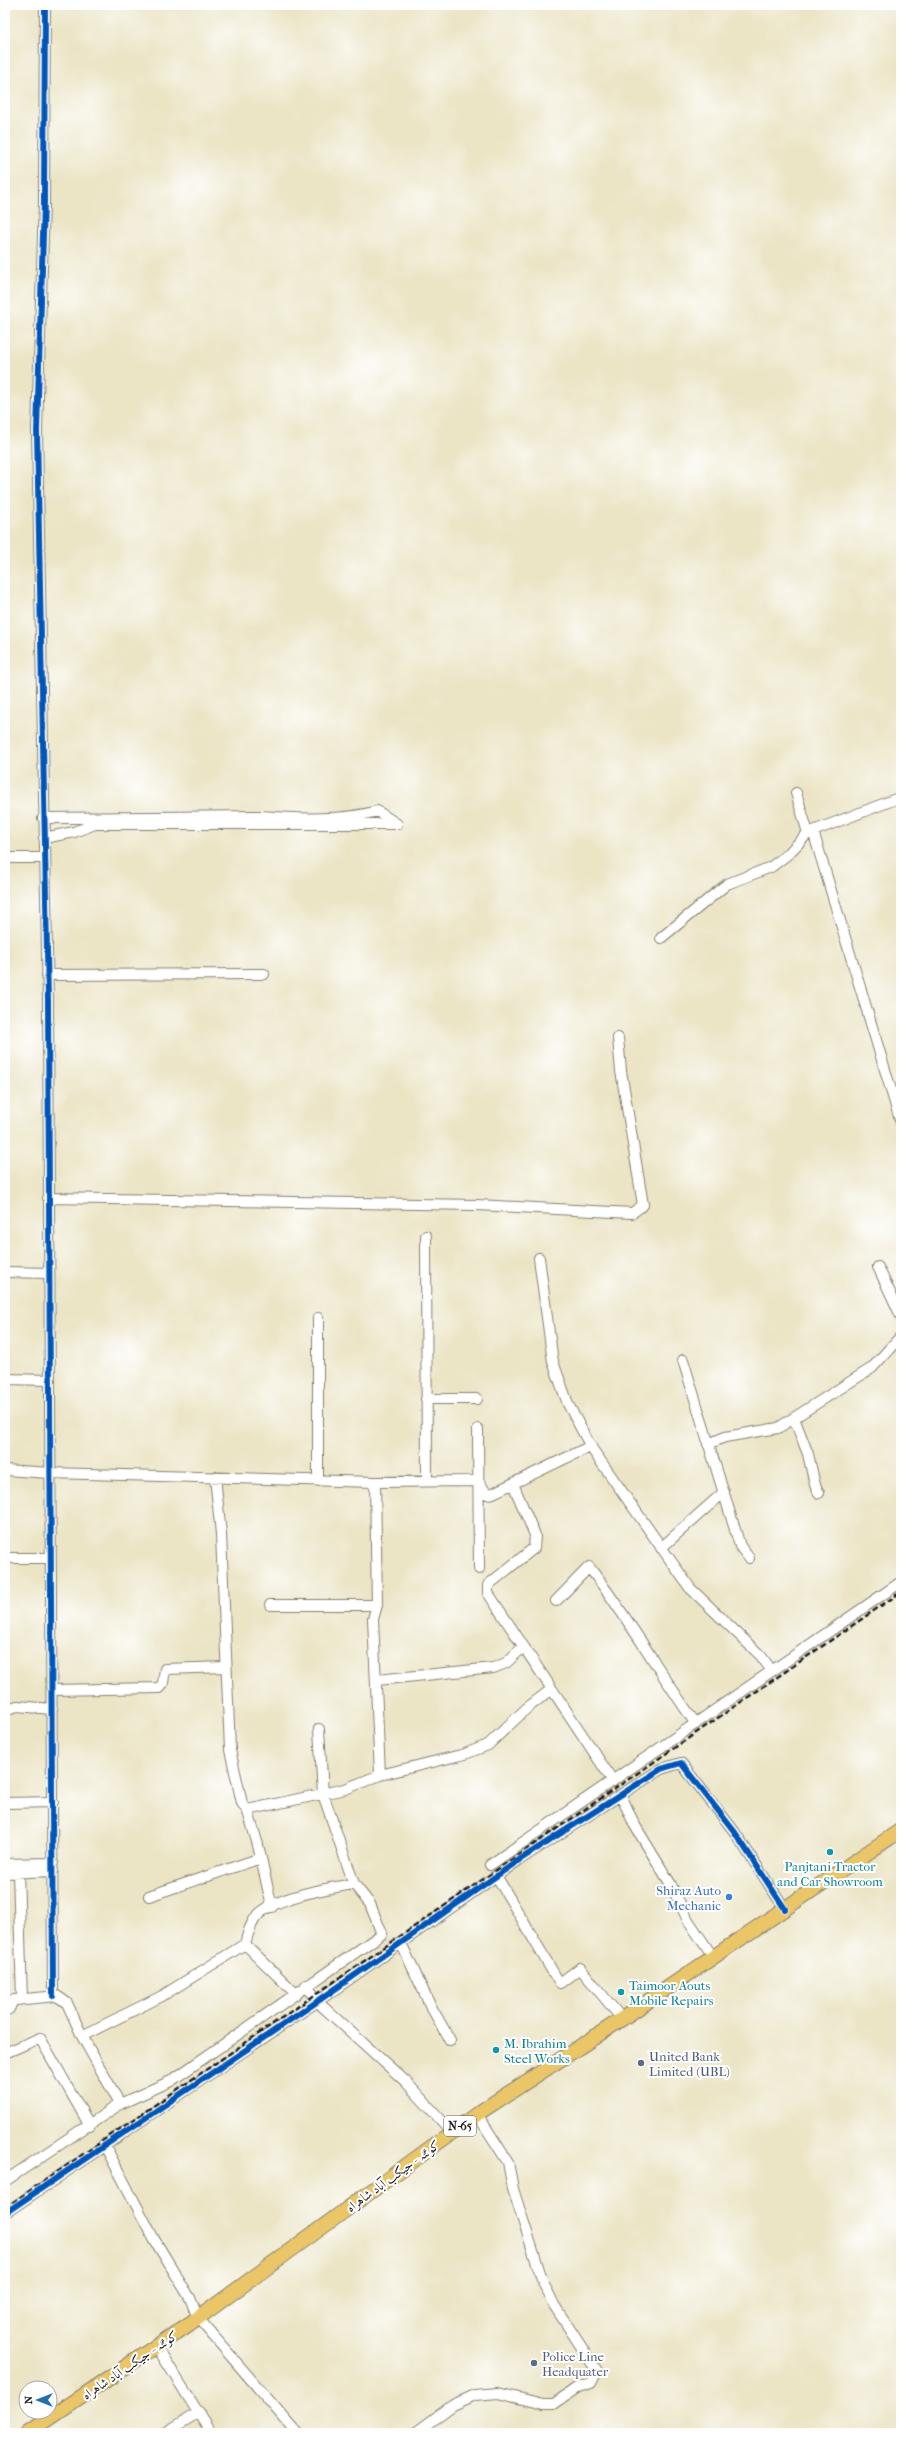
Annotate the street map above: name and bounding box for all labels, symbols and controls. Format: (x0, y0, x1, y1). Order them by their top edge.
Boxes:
marker: Panjtani Tractor and Car Showroom (825, 1847, 835, 1857)
place label: Panjtani Tractor and Car Showroom (777, 1859, 883, 1889)
place label: Shiraz Auto Mechanic (656, 1883, 721, 1913)
marker: Shiraz Auto Mechanic (724, 1892, 734, 1902)
place label: Taimoor Aouts Mobile Repairs (629, 1978, 714, 2008)
marker: Taimoor Aouts Mobile Repairs (616, 1987, 626, 1997)
place label: M. Ibrahim Steel Works (504, 2036, 570, 2066)
marker: M. Ibrahim Steel Works (491, 2045, 501, 2055)
place label: United Bank Limited (UBL) (649, 2049, 730, 2079)
marker: United Bank Limited (UBL) (636, 2058, 646, 2068)
road number: N-65 (444, 2116, 476, 2136)
street label: کوئٹہ - جیکب آباد شاہراہ (343, 2137, 444, 2217)
street label: کوئٹہ - جیکب آباد شاہراہ (79, 2327, 182, 2404)
place label: Police Line Headquater (542, 2349, 609, 2379)
marker: Police Line Headquater (529, 2358, 539, 2368)
north arrow (18, 2380, 58, 2420)
text: N (22, 2395, 35, 2404)

